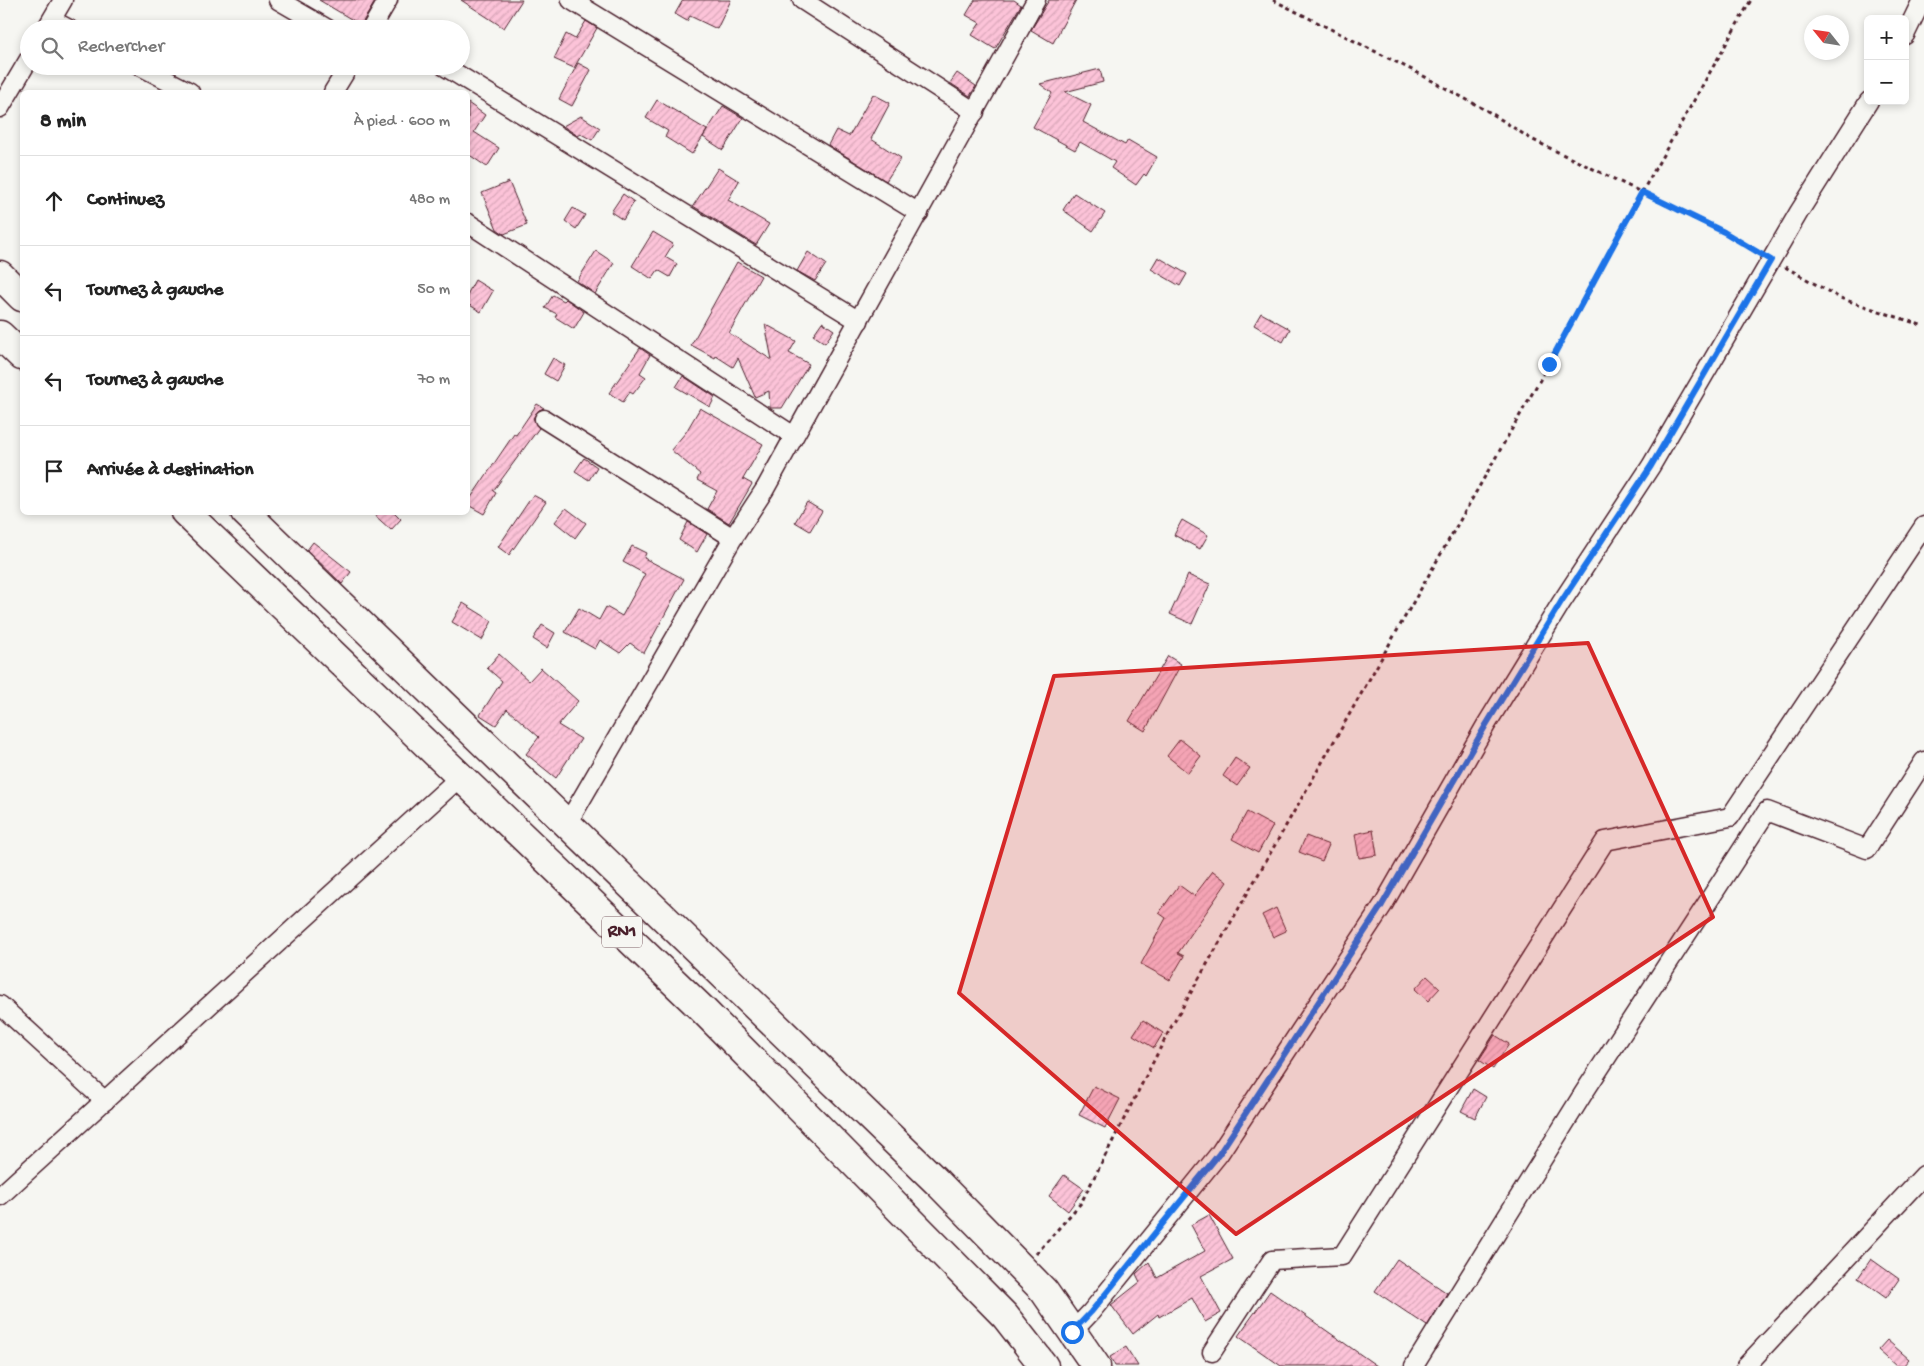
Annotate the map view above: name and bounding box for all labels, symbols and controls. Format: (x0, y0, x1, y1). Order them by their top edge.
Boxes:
north arrow (1804, 15, 1849, 60)
map controls (1864, 15, 1909, 105)
button: + (1864, 15, 1909, 60)
search box (20, 20, 470, 75)
icon: search (38, 34, 66, 62)
text: Rechercher (78, 36, 164, 59)
button: − (1864, 60, 1909, 105)
text: 8 min (40, 110, 86, 135)
text: À pied · 600 m (354, 113, 450, 132)
icon: ahead (40, 187, 68, 215)
text: Continuez (87, 189, 164, 212)
text: 480 m (409, 191, 450, 210)
icon: left (40, 277, 68, 305)
text: Tournez à gauche (87, 279, 223, 302)
text: 50 m (417, 281, 450, 300)
route end (1538, 353, 1561, 376)
icon: left (40, 367, 68, 395)
text: Tournez à gauche (87, 369, 223, 392)
text: 70 m (417, 371, 450, 390)
icon: arrive (40, 457, 68, 485)
text: Arrivée à destination (87, 459, 253, 482)
road number: RN1 (602, 916, 642, 948)
route start (1061, 1321, 1084, 1344)

